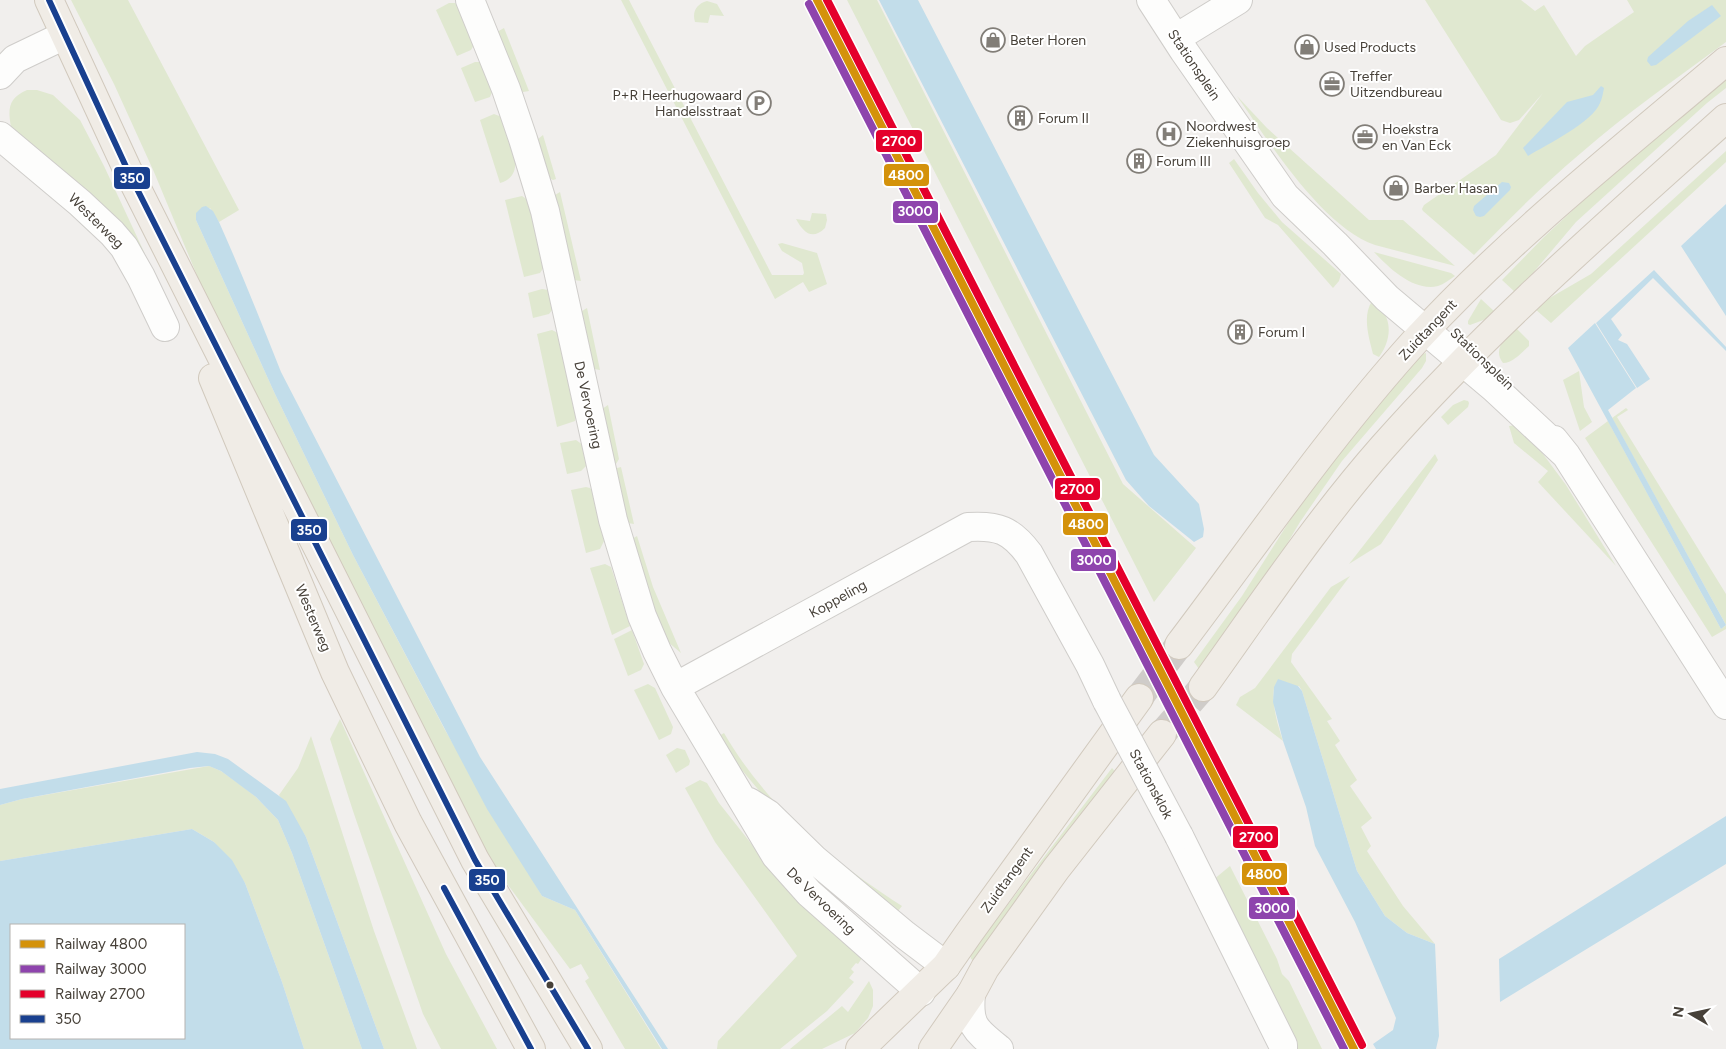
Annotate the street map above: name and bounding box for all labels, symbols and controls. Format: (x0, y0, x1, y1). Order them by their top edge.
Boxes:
street label: Stationsplein (1164, 26, 1224, 104)
shop icon: Beter Horen (980, 27, 1006, 53)
place label: Beter Horen (1010, 32, 1086, 49)
shop icon: Used Products (1294, 34, 1320, 60)
place label: Used Products (1324, 39, 1416, 56)
place label: Treffer Uitzendbureau (1350, 68, 1442, 101)
office icon: Treffer Uitzendbureau (1319, 71, 1345, 97)
place label: P+R Heerhugowaard Handelsstraat (613, 87, 742, 120)
parking icon: P+R Heerhugowaard Handelsstraat (746, 90, 772, 116)
building icon: Forum II (1007, 105, 1033, 131)
place label: Forum II (1038, 110, 1089, 127)
place label: Noordwest Ziekenhuisgroep (1186, 118, 1290, 151)
hospital icon: Noordwest Ziekenhuisgroep (1156, 121, 1182, 147)
place label: Hoekstra en Van Eck (1382, 121, 1451, 154)
office icon: Hoekstra en Van Eck (1352, 124, 1378, 150)
line badge: 2700 (875, 129, 923, 153)
text: 2700 (882, 133, 916, 150)
building icon: Forum III (1126, 148, 1152, 174)
place label: Forum III (1156, 153, 1211, 170)
line badge: 4800 (883, 163, 930, 187)
line badge: 350 (113, 166, 151, 190)
text: 4800 (888, 167, 924, 184)
text: 350 (120, 170, 145, 187)
shop icon: Barber Hasan (1383, 175, 1409, 201)
place label: Barber Hasan (1414, 180, 1498, 197)
street label: Westerweg (65, 190, 127, 252)
line badge: 3000 (892, 200, 939, 224)
text: 3000 (898, 203, 933, 220)
street label: Zuidtangent (1395, 296, 1461, 364)
building icon: Forum I (1227, 319, 1253, 345)
place label: Forum I (1258, 324, 1305, 341)
street label: Stationsplein (1447, 324, 1518, 394)
street label: De Vervoering (570, 360, 606, 450)
line badge: 2700 (1054, 477, 1101, 501)
text: 2700 (1060, 481, 1094, 498)
line badge: 4800 (1062, 512, 1109, 536)
text: 4800 (1068, 516, 1104, 533)
line badge: 350 (290, 518, 328, 542)
text: 350 (297, 522, 322, 539)
line badge: 3000 (1070, 548, 1117, 572)
text: 3000 (1077, 552, 1112, 569)
street label: Koppeling (806, 576, 870, 622)
street label: Westerweg (291, 582, 335, 654)
street label: Stationsklok (1125, 746, 1177, 822)
line badge: 2700 (1232, 825, 1279, 849)
text: 2700 (1239, 829, 1273, 846)
street label: Zuidtangent (977, 844, 1037, 916)
line badge: 4800 (1241, 862, 1288, 886)
street label: De Vervoering (783, 864, 859, 938)
text: 4800 (1246, 866, 1282, 883)
line badge: 350 (468, 868, 506, 892)
text: 350 (475, 872, 500, 889)
line badge: 3000 (1248, 896, 1296, 920)
text: 3000 (1255, 900, 1290, 917)
legend (10, 924, 185, 1039)
text: Railway 4800 (55, 935, 147, 953)
text: Railway 3000 (55, 960, 147, 978)
unlabelled marker (545, 980, 555, 990)
text: Railway 2700 (55, 985, 145, 1003)
north arrow (1666, 989, 1716, 1039)
text: N (1669, 1005, 1688, 1019)
text: 350 (55, 1010, 81, 1028)

